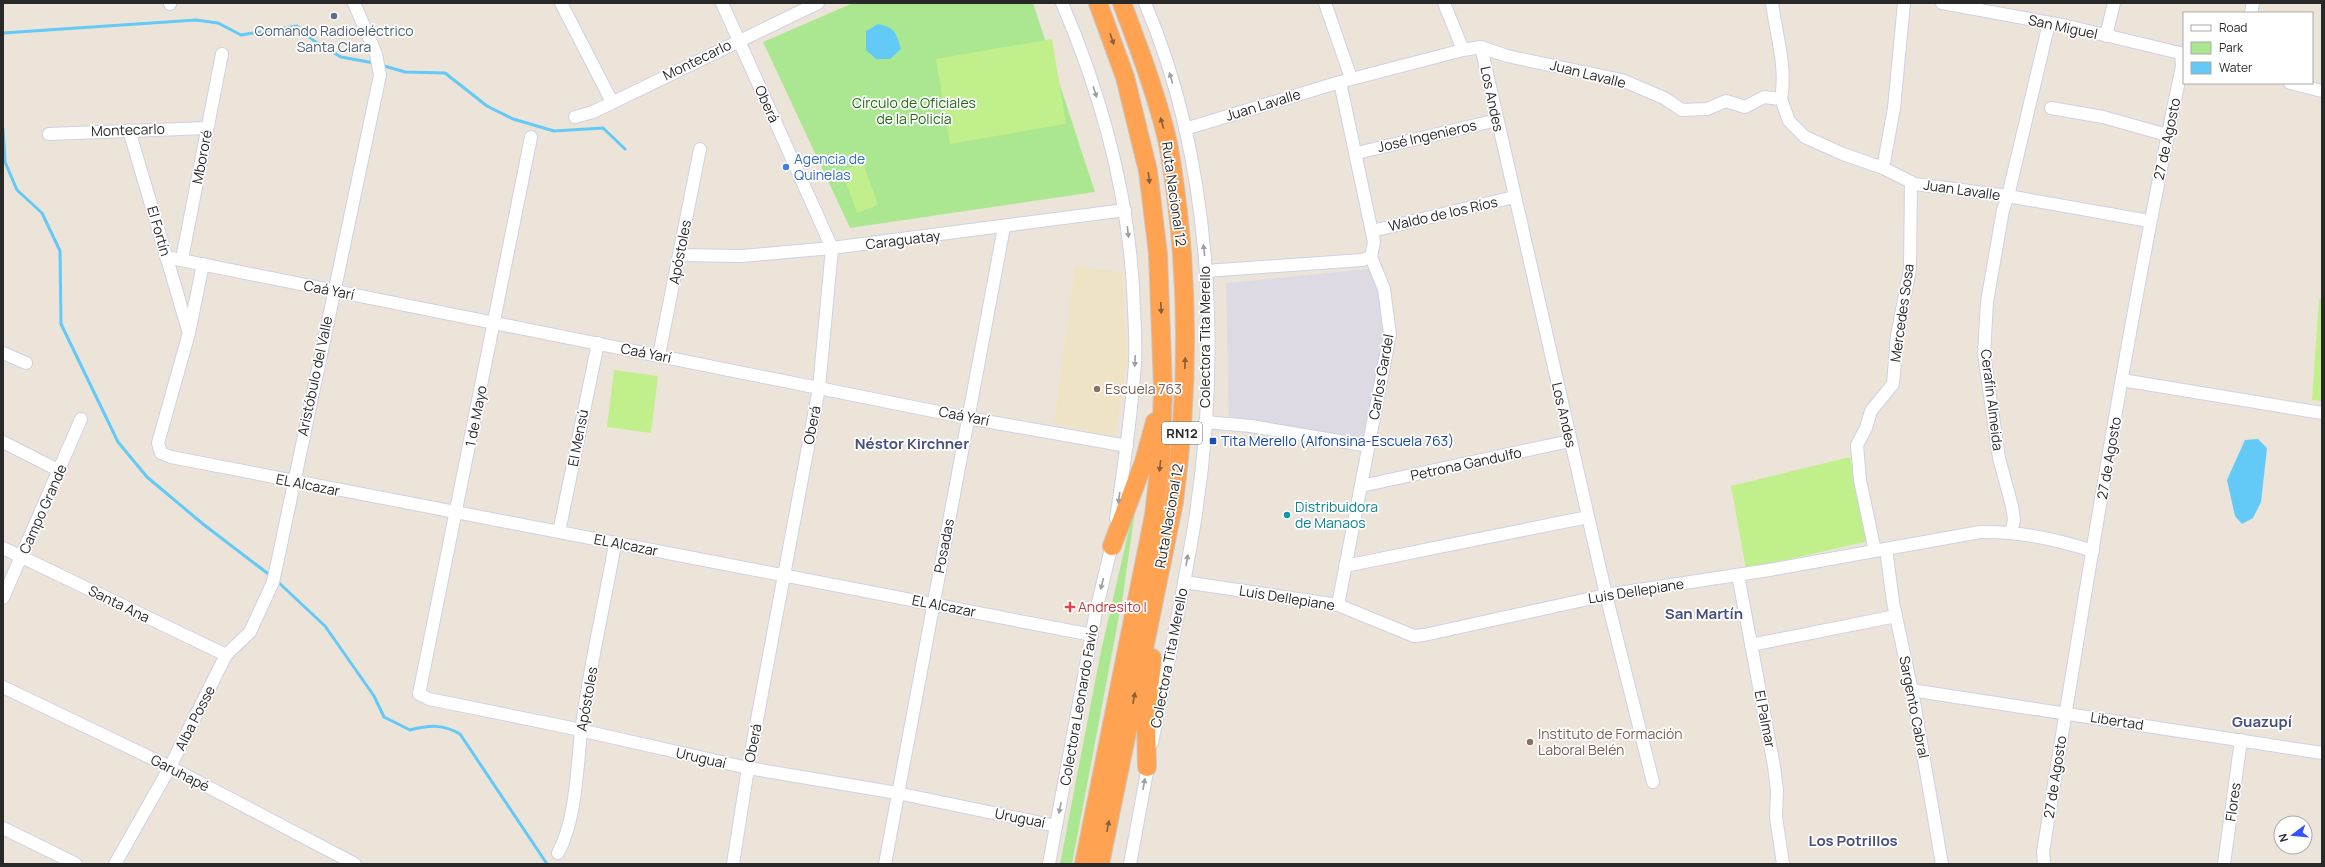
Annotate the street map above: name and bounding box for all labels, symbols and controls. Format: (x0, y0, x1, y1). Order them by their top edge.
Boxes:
street label: San Miguel (2027, 10, 2100, 43)
marker: Comando Radioeléctrico Santa Clara (329, 11, 339, 21)
legend (2183, 12, 2313, 84)
text: Road (2219, 19, 2247, 36)
place label: Comando Radioeléctrico Santa Clara (254, 21, 414, 56)
one-way arrow (1109, 34, 1115, 46)
street label: Montecarlo (659, 35, 734, 84)
text: Park (2219, 39, 2244, 56)
street label: Juan Lavalle (1548, 55, 1628, 92)
text: Water (2219, 59, 2253, 76)
street label: Los Andes (1476, 64, 1509, 133)
one-way arrow (1168, 72, 1174, 84)
street label: Oberá (751, 82, 784, 126)
street label: Juan Lavalle (1223, 84, 1303, 125)
one-way arrow (1093, 86, 1099, 98)
park label: Círculo de Oficiales de la Policía (852, 93, 976, 128)
street label: 27 de Agosto (2149, 96, 2184, 182)
street label: José Ingenieros (1375, 115, 1478, 156)
one-way arrow (1159, 117, 1165, 129)
street label: Montecarlo (91, 119, 165, 140)
street label: Mbororé (187, 128, 216, 186)
street label: Ruta Nacional 12 (1158, 140, 1191, 247)
place label: Agencia de Quinelas (794, 149, 865, 184)
marker: Agencia de Quinelas (781, 162, 791, 172)
one-way arrow (1146, 172, 1152, 184)
street label: Juan Lavalle (1922, 175, 2002, 204)
street label: Waldo de los Ríos (1386, 192, 1499, 235)
street label: El Fortín (143, 204, 176, 258)
street label: Apóstoles (664, 218, 695, 286)
street label: Caraguatay (865, 225, 942, 254)
one-way arrow (1125, 226, 1131, 238)
one-way arrow (1200, 244, 1207, 256)
street label: Mercedes Sosa (1885, 262, 1918, 363)
street label: Colectora Tita Merello (1195, 266, 1214, 408)
street label: Caá Yarí (302, 275, 356, 304)
one-way arrow (1158, 302, 1164, 315)
street label: Aristóbulo del Valle (293, 314, 336, 438)
street label: Carlos Gardel (1364, 333, 1397, 421)
street label: Caá Yarí (619, 338, 673, 367)
street label: Cerafín Almeida (1977, 348, 2008, 452)
one-way arrow (1131, 355, 1138, 367)
one-way arrow (1182, 356, 1188, 369)
place label: Escuela 763 (1105, 379, 1182, 398)
street label: Los Andes (1548, 380, 1581, 449)
street label: 1 de Mayo (460, 384, 491, 448)
marker: Escuela 763 (1092, 384, 1102, 394)
street label: Caá Yarí (937, 401, 991, 430)
street label: Oberá (798, 404, 825, 446)
street label: El Mensú (563, 408, 592, 468)
street label: 27 de Agosto (2092, 415, 2125, 501)
road number: RN12 (1162, 422, 1202, 444)
place label: Tita Merello (Alfonsina-Escuela 763) (1221, 431, 1454, 450)
district label: Néstor Kirchner (855, 433, 969, 454)
marker: Tita Merello (Alfonsina-Escuela 763) (1208, 436, 1218, 446)
street label: Petrona Gandulfo (1409, 442, 1523, 485)
one-way arrow (1157, 460, 1163, 472)
street label: Campo Grande (14, 461, 71, 557)
street label: Ruta Nacional 12 (1150, 462, 1187, 569)
street label: EL Alcazar (275, 469, 342, 500)
one-way arrow (1116, 492, 1122, 505)
place label: Distribuidora de Manaos (1295, 497, 1378, 532)
marker: Distribuidora de Manaos (1282, 510, 1292, 520)
street label: Posadas (929, 517, 958, 575)
street label: EL Alcazar (593, 529, 660, 560)
one-way arrow (1185, 554, 1191, 567)
street label: Luis Dellepiane (1587, 574, 1685, 607)
one-way arrow (1099, 578, 1105, 590)
street label: Santa Ana (85, 581, 153, 627)
street label: Luis Dellepiane (1238, 581, 1336, 614)
street label: Colectora Tita Merello (1146, 586, 1191, 729)
street label: EL Alcazar (911, 590, 978, 621)
place label: Andresito I (1078, 597, 1147, 616)
marker: Andresito I (1065, 602, 1075, 612)
district label: San Martín (1665, 603, 1743, 624)
street label: Colectora Leonardo Favio (1055, 623, 1102, 787)
street label: Sargento Cabral (1895, 654, 1934, 760)
street label: Apóstoles (571, 665, 602, 733)
street label: Alba Posse (170, 682, 219, 754)
street label: El Palmar (1751, 689, 1780, 749)
one-way arrow (1131, 692, 1137, 704)
street label: Libertad (2089, 707, 2145, 734)
district label: Guazupí (2232, 711, 2292, 732)
street label: Oberá (739, 722, 766, 764)
place label: Instituto de Formación Laboral Belén (1538, 724, 1683, 759)
street label: 27 de Agosto (2039, 734, 2070, 820)
marker: Instituto de Formación Laboral Belén (1525, 737, 1535, 747)
street label: Uruguaí (674, 743, 728, 772)
street label: Garuhapé (148, 750, 213, 795)
one-way arrow (1141, 778, 1147, 790)
street label: Flores (2220, 781, 2245, 823)
one-way arrow (1056, 802, 1062, 814)
street label: Uruguaí (993, 803, 1047, 832)
north arrow (2273, 815, 2313, 855)
one-way arrow (1105, 820, 1111, 832)
district label: Los Potrillos (1808, 830, 1898, 851)
text: N (2275, 832, 2291, 844)

